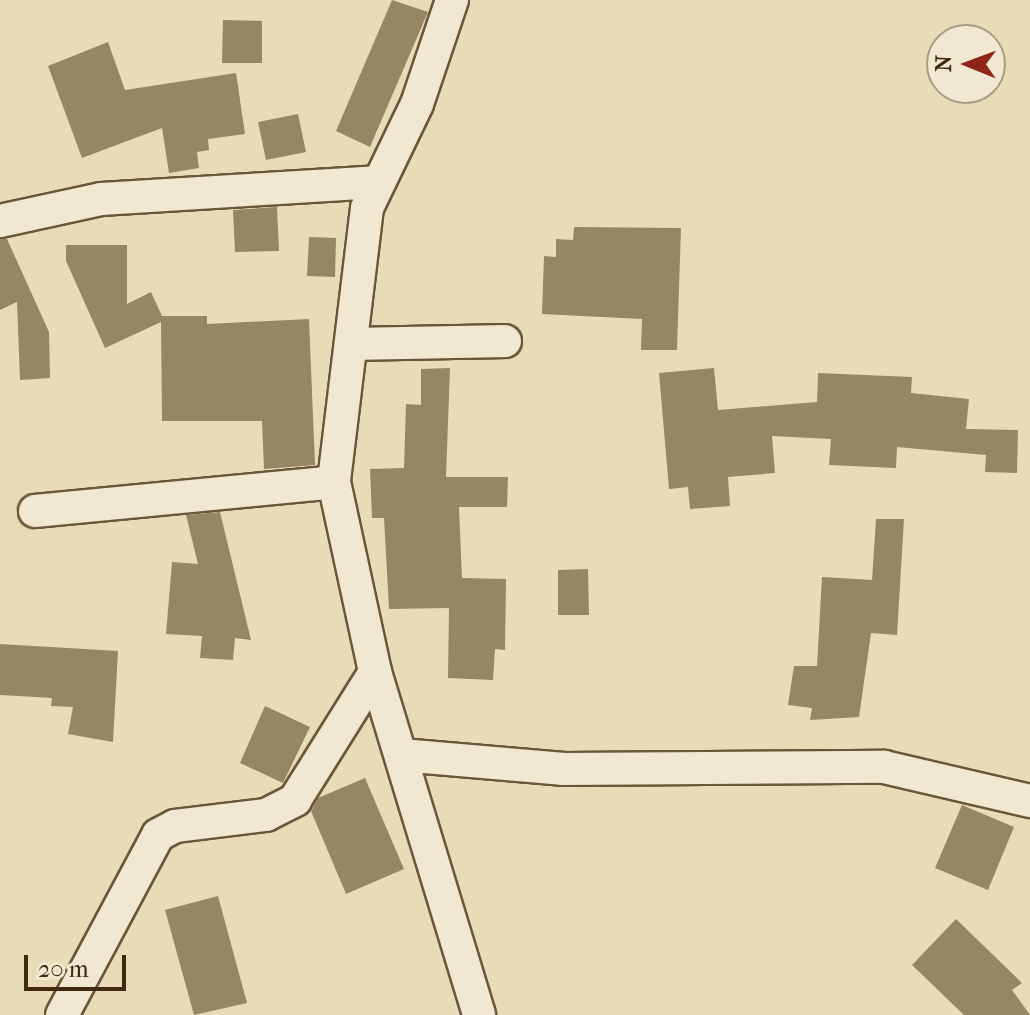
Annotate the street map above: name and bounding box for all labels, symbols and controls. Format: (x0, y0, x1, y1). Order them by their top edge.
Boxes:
north arrow (926, 24, 1006, 104)
text: N (931, 55, 957, 72)
scale bar (28, 939, 130, 989)
text: 20 m (38, 955, 89, 983)

